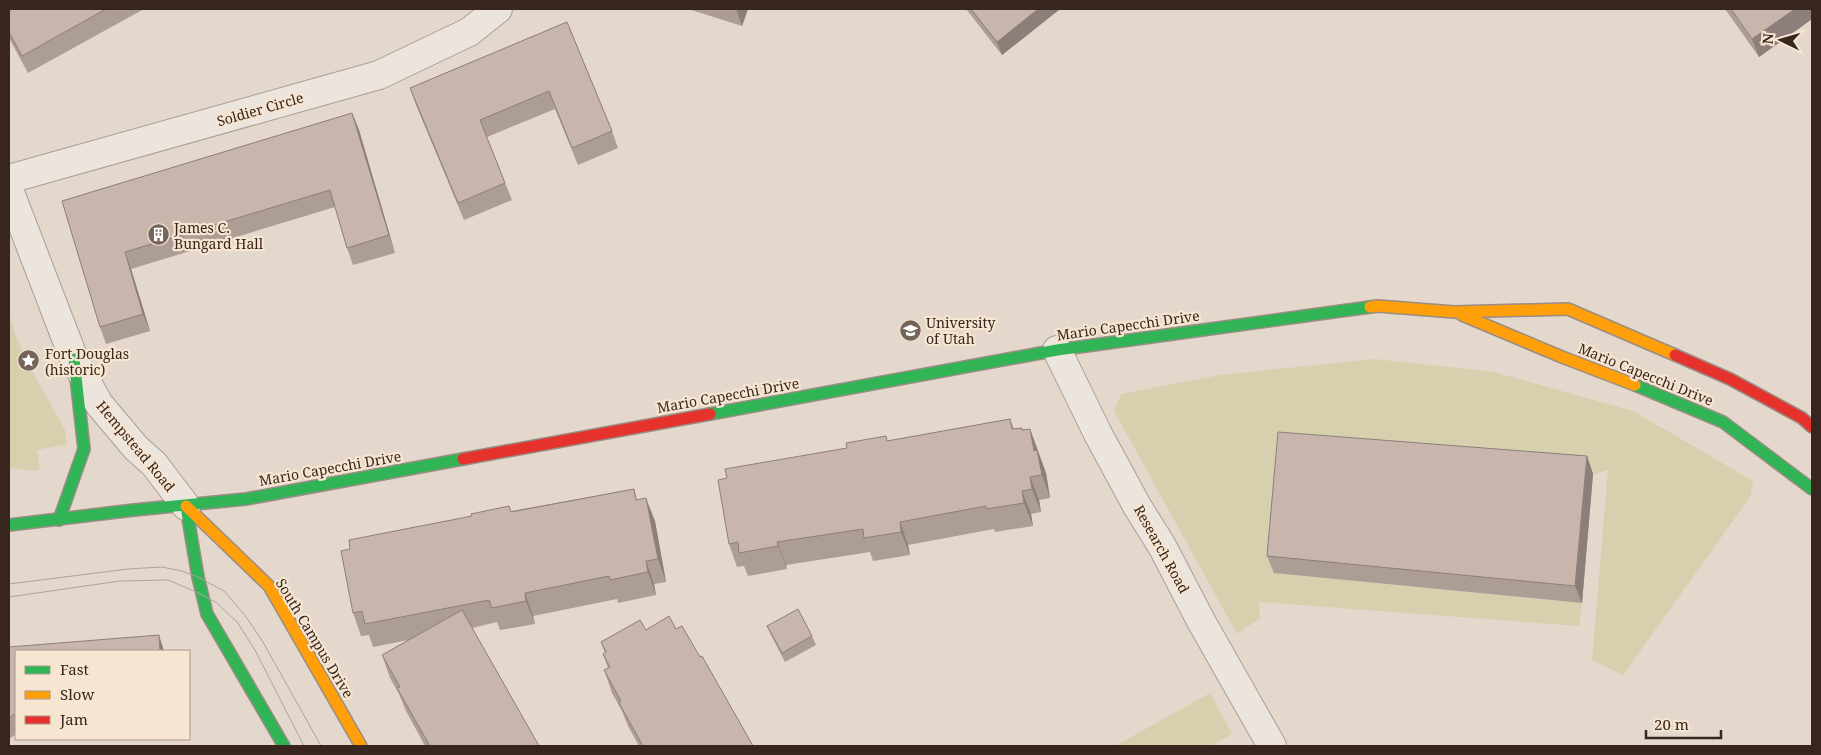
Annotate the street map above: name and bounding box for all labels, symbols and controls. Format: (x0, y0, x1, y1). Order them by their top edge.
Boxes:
north arrow (1756, 15, 1806, 65)
text: N (1758, 32, 1777, 45)
street label: Soldier Circle (214, 88, 306, 130)
place label: James C. Bungard Hall (173, 218, 264, 253)
building icon: James C. Bungard Hall (146, 223, 170, 247)
street label: Mario Capecchi Drive (1055, 306, 1201, 344)
place label: University of Utah (926, 313, 995, 348)
school or university icon: University of Utah (898, 318, 922, 342)
street label: Mario Capecchi Drive (1576, 338, 1716, 410)
place label: Fort Douglas (historic) (45, 344, 129, 379)
place icon: Fort Douglas (historic) (17, 349, 41, 373)
street label: Mario Capecchi Drive (655, 373, 801, 417)
street label: Hempstead Road (92, 397, 180, 496)
street label: Mario Capecchi Drive (257, 446, 403, 490)
street label: Research Road (1130, 501, 1194, 597)
street label: South Campus Drive (272, 575, 358, 701)
legend (15, 650, 190, 740)
text: Fast (60, 659, 89, 679)
text: Slow (60, 684, 94, 704)
scale bar (1646, 708, 1721, 740)
text: Jam (59, 709, 88, 729)
text: 20 m (1654, 714, 1689, 734)

